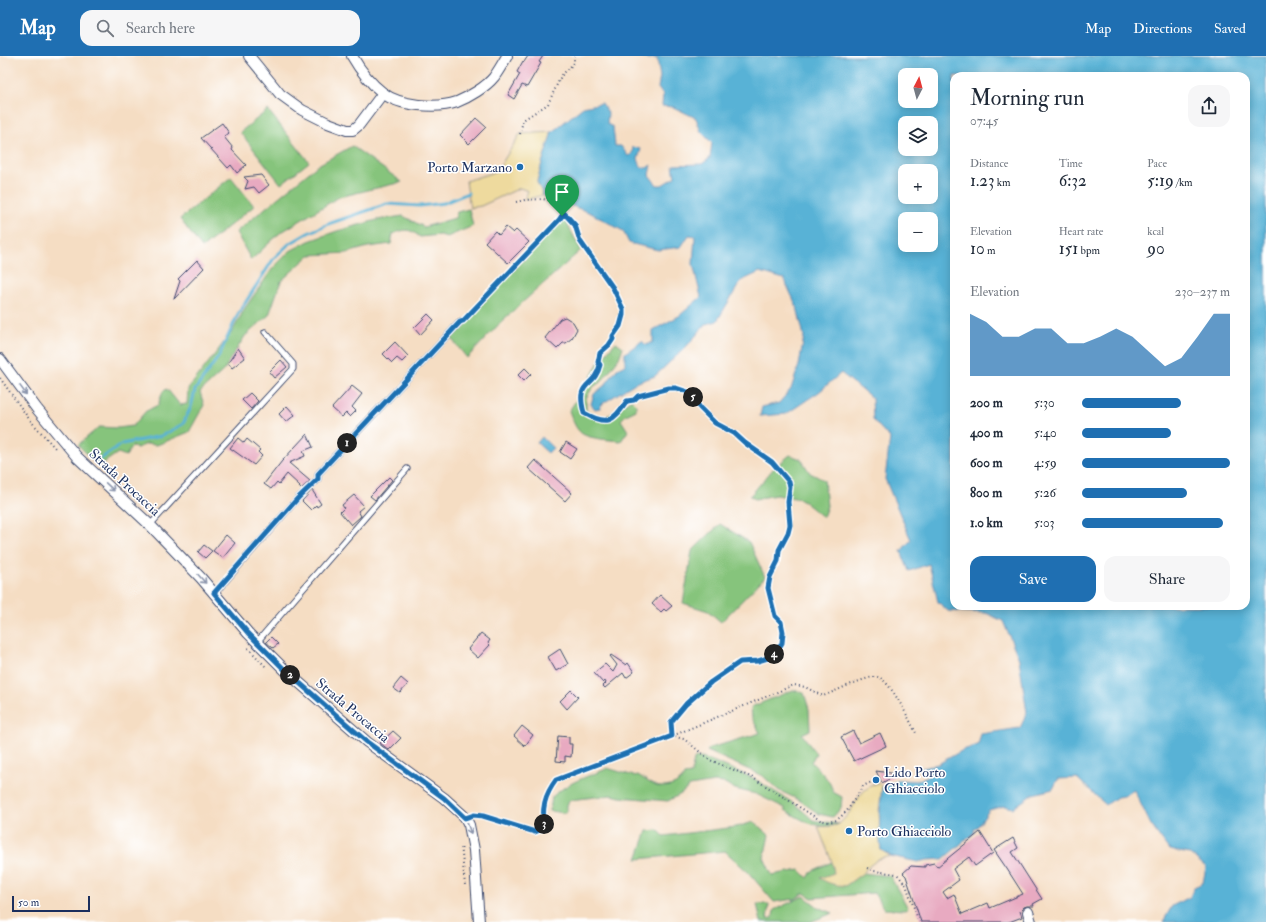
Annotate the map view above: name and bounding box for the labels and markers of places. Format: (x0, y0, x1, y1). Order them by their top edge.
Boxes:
place label: Porto Marzano (427, 159, 512, 176)
marker: Porto Marzano (515, 162, 525, 172)
pin (545, 175, 579, 216)
pin: 5 (683, 387, 703, 407)
pin: 1 (337, 433, 357, 453)
pin: 4 (764, 644, 784, 664)
pin: 2 (280, 665, 300, 685)
place label: Lido Porto Ghiacciolo (884, 764, 946, 797)
marker: Lido Porto Ghiacciolo (871, 775, 881, 785)
pin: 3 (534, 814, 554, 834)
place label: Porto Ghiacciolo (857, 823, 952, 840)
marker: Porto Ghiacciolo (844, 826, 854, 836)

